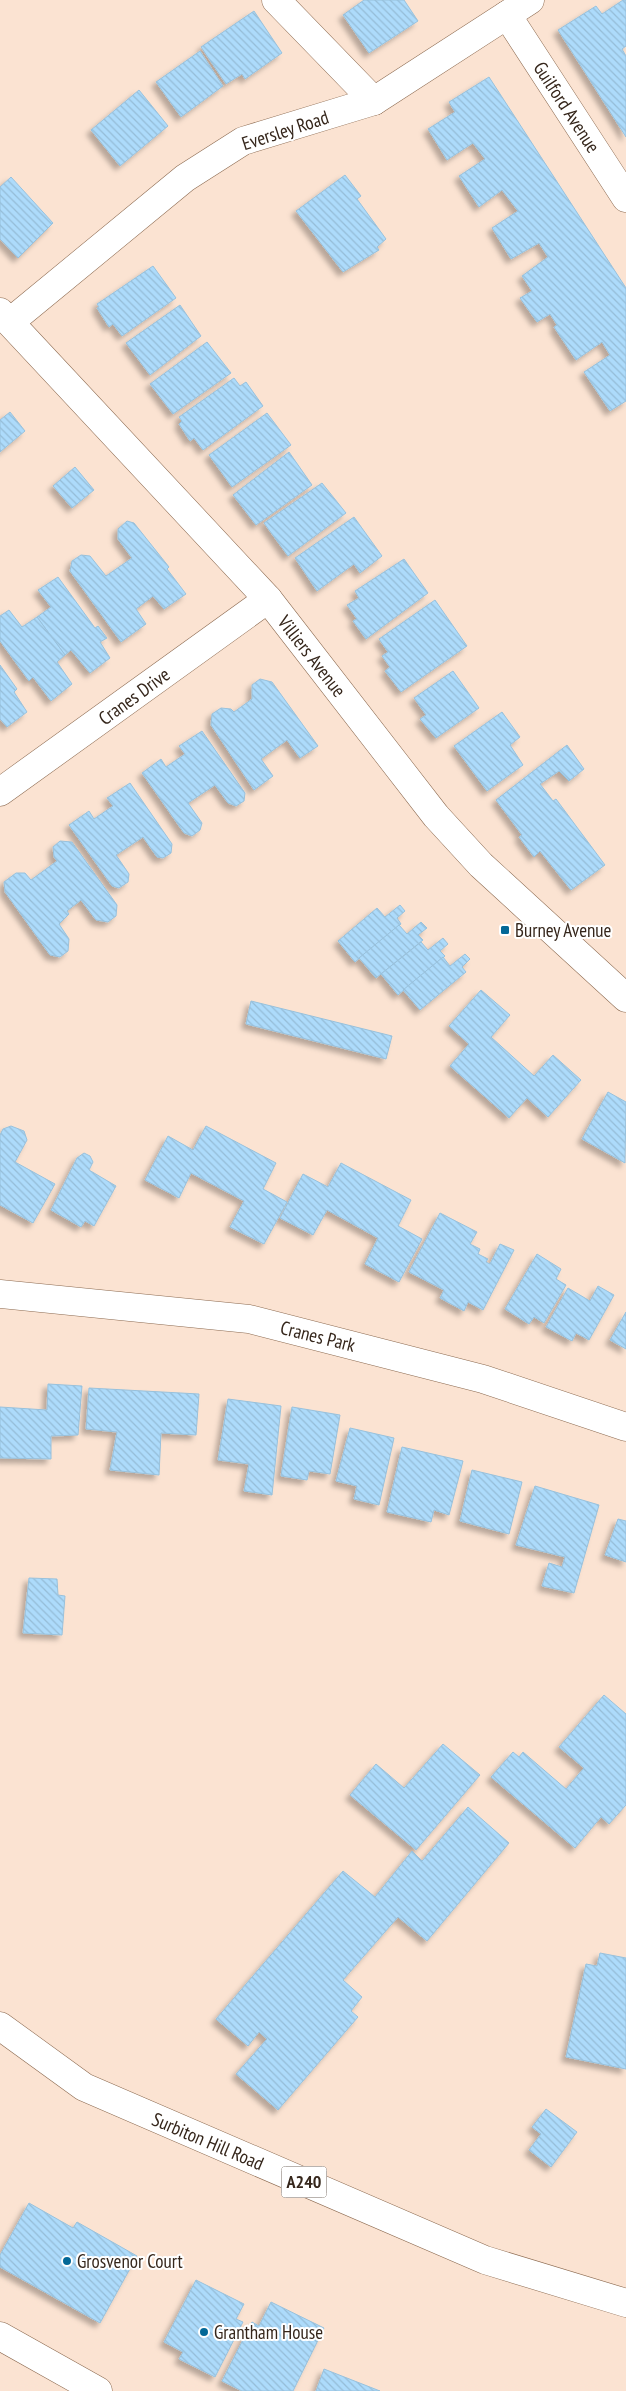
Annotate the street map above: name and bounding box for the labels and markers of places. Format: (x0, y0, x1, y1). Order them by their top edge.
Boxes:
place label: Burney Avenue (515, 918, 612, 942)
marker: Burney Avenue (499, 924, 511, 936)
place label: Grosvenor Court (77, 2249, 183, 2273)
marker: Grosvenor Court (61, 2255, 73, 2267)
place label: Grantham House (214, 2320, 323, 2344)
marker: Grantham House (198, 2326, 210, 2338)

